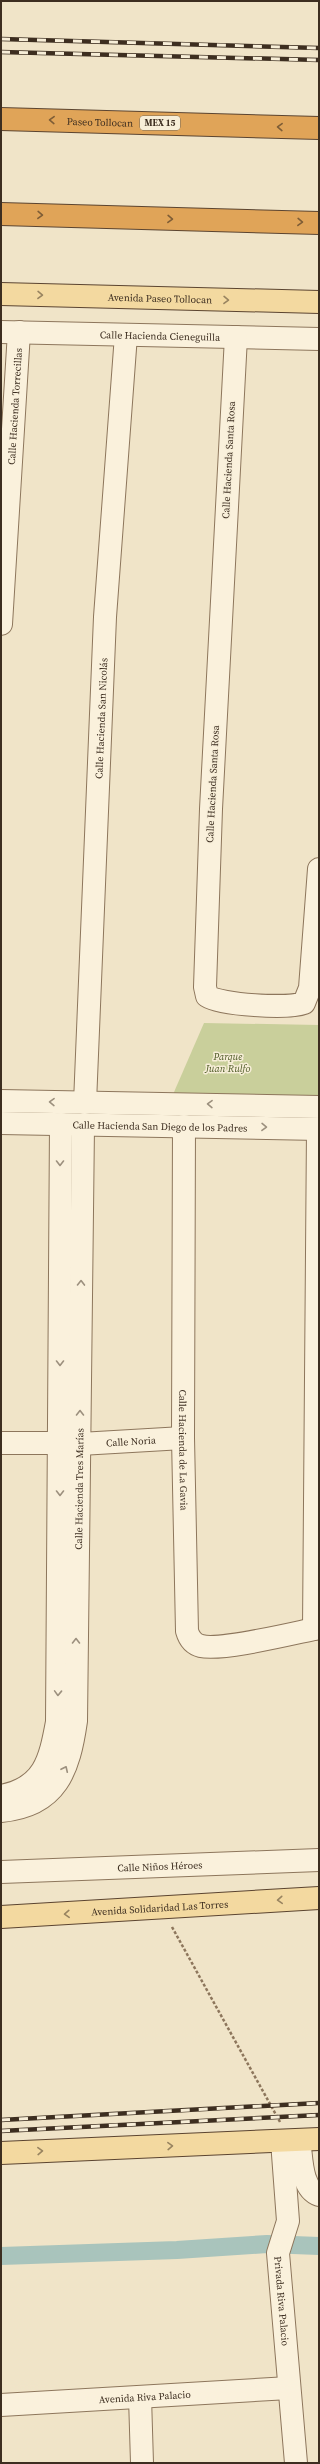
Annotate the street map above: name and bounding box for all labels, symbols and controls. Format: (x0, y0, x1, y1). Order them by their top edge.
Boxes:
street label: Paseo Tollocan (67, 115, 133, 130)
one-way arrow (49, 116, 55, 125)
road number: MEX 15 (140, 116, 180, 130)
one-way arrow (277, 123, 283, 131)
one-way arrow (37, 211, 43, 220)
one-way arrow (167, 215, 173, 223)
one-way arrow (297, 218, 303, 227)
one-way arrow (37, 291, 43, 299)
street label: Avenida Paseo Tollocan (108, 291, 212, 306)
one-way arrow (223, 296, 229, 304)
street label: Calle Hacienda Cieneguilla (100, 328, 221, 344)
street label: Calle Hacienda Torrecillas (5, 348, 25, 465)
street label: Calle Hacienda Santa Rosa (219, 400, 238, 519)
street label: Calle Hacienda San Nicolás (92, 658, 110, 779)
street label: Calle Hacienda Santa Rosa (203, 724, 222, 843)
park label: Parque Juan Rulfo (204, 1050, 250, 1075)
one-way arrow (49, 1098, 55, 1106)
one-way arrow (207, 1100, 213, 1109)
street label: Calle Hacienda San Diego de los Padres (72, 1118, 248, 1135)
one-way arrow (261, 1123, 267, 1131)
one-way arrow (56, 1160, 64, 1166)
one-way arrow (77, 1280, 85, 1286)
one-way arrow (56, 1360, 64, 1366)
street label: Calle Hacienda de La Gavia (176, 1389, 191, 1512)
one-way arrow (76, 1410, 84, 1416)
street label: Calle Hacienda Tres Marías (72, 1428, 86, 1550)
street label: Calle Noria (106, 1434, 157, 1449)
one-way arrow (56, 1490, 64, 1496)
one-way arrow (72, 1638, 80, 1644)
one-way arrow (54, 1690, 62, 1696)
one-way arrow (60, 1766, 68, 1774)
street label: Calle Niños Héroes (117, 1858, 203, 1875)
one-way arrow (277, 1896, 283, 1905)
street label: Avenida Solidaridad Las Torres (91, 1897, 229, 1919)
one-way arrow (64, 1909, 70, 1918)
one-way arrow (167, 2142, 173, 2150)
one-way arrow (37, 2147, 43, 2156)
street label: Privada Riva Palacio (271, 2256, 292, 2347)
street label: Avenida Riva Palacio (98, 2388, 192, 2406)

